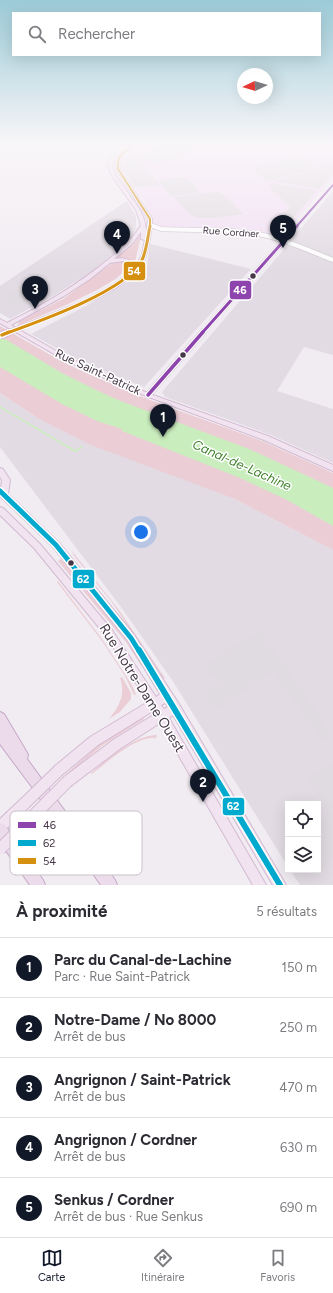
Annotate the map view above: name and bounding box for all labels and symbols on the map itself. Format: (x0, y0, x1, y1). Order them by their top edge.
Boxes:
north arrow (237, 68, 273, 104)
pin: 5 (270, 215, 296, 248)
pin: 4 (104, 221, 130, 254)
street label: Rue Cordner (202, 224, 260, 240)
line badge: 54 (123, 261, 146, 281)
text: 54 (127, 265, 141, 278)
unlabelled marker (248, 271, 258, 281)
pin: 3 (22, 276, 48, 309)
line badge: 46 (229, 280, 252, 300)
text: 46 (233, 284, 247, 297)
street label: Rue Saint-Patrick (53, 346, 143, 398)
unlabelled marker (178, 350, 188, 360)
pin: 1 (150, 404, 176, 437)
water label: Canal-de-Lachine (190, 436, 294, 494)
your location (131, 522, 151, 542)
unlabelled marker (66, 558, 76, 568)
line badge: 62 (72, 569, 95, 589)
text: 62 (77, 573, 89, 586)
street label: Rue Notre-Dame Ouest (96, 621, 188, 755)
pin: 2 (190, 769, 216, 802)
line badge: 62 (222, 797, 245, 816)
text: 62 (227, 800, 239, 813)
legend (10, 811, 142, 875)
text: 46 (43, 819, 56, 832)
text: 62 (43, 837, 55, 850)
text: 54 (43, 855, 56, 868)

